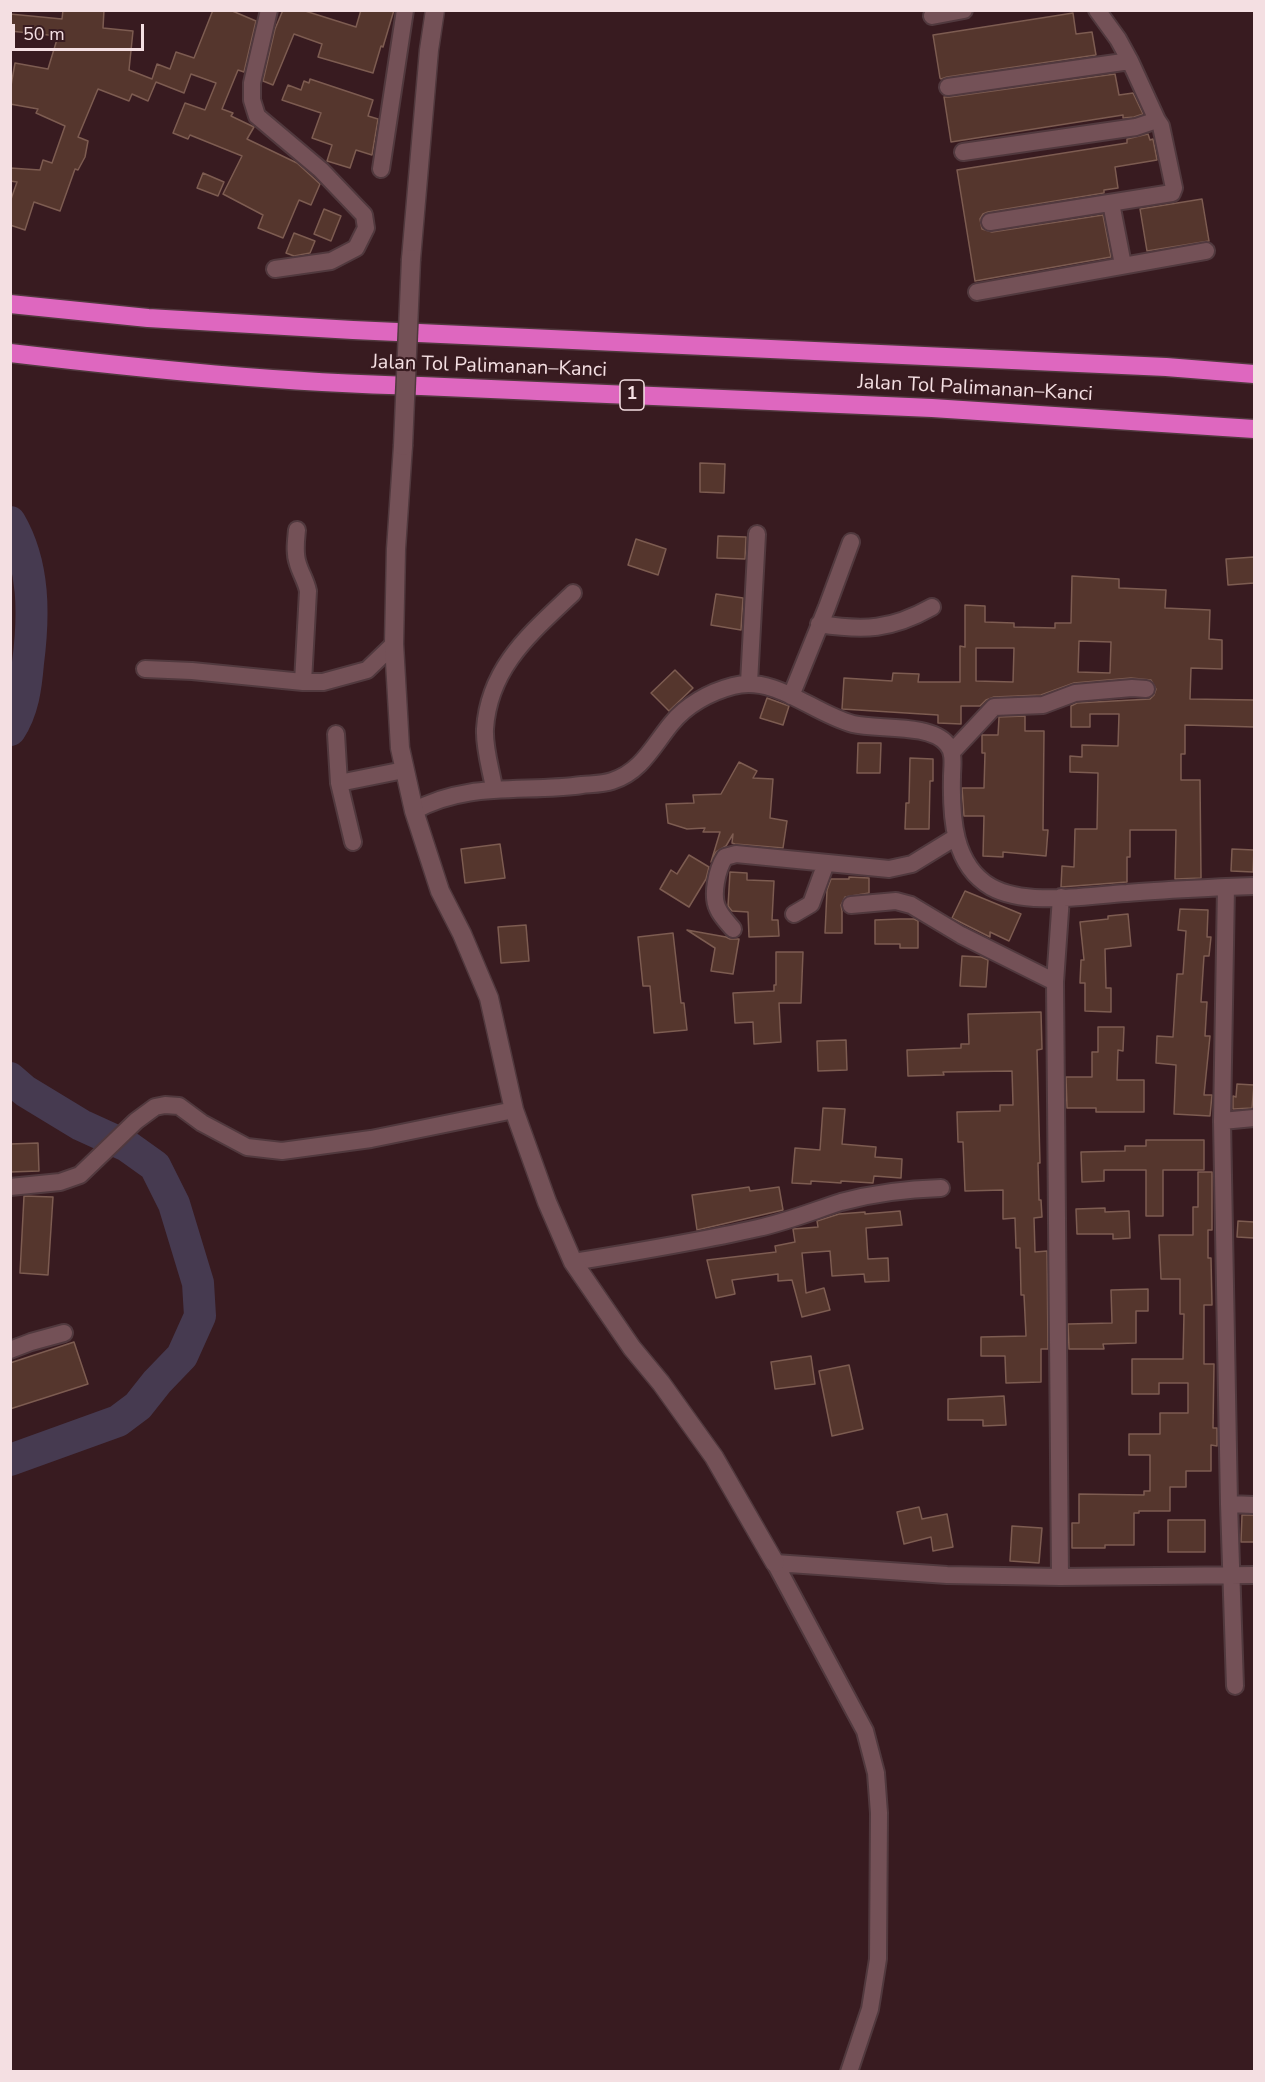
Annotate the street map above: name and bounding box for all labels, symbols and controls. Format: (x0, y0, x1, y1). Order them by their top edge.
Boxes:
scale bar (15, 12, 147, 50)
text: 50 m (23, 22, 65, 46)
street label: Jalan Tol Palimanan–Kanci (371, 351, 607, 383)
street label: Jalan Tol Palimanan–Kanci (857, 371, 1093, 407)
road number: 1 (620, 380, 644, 410)

